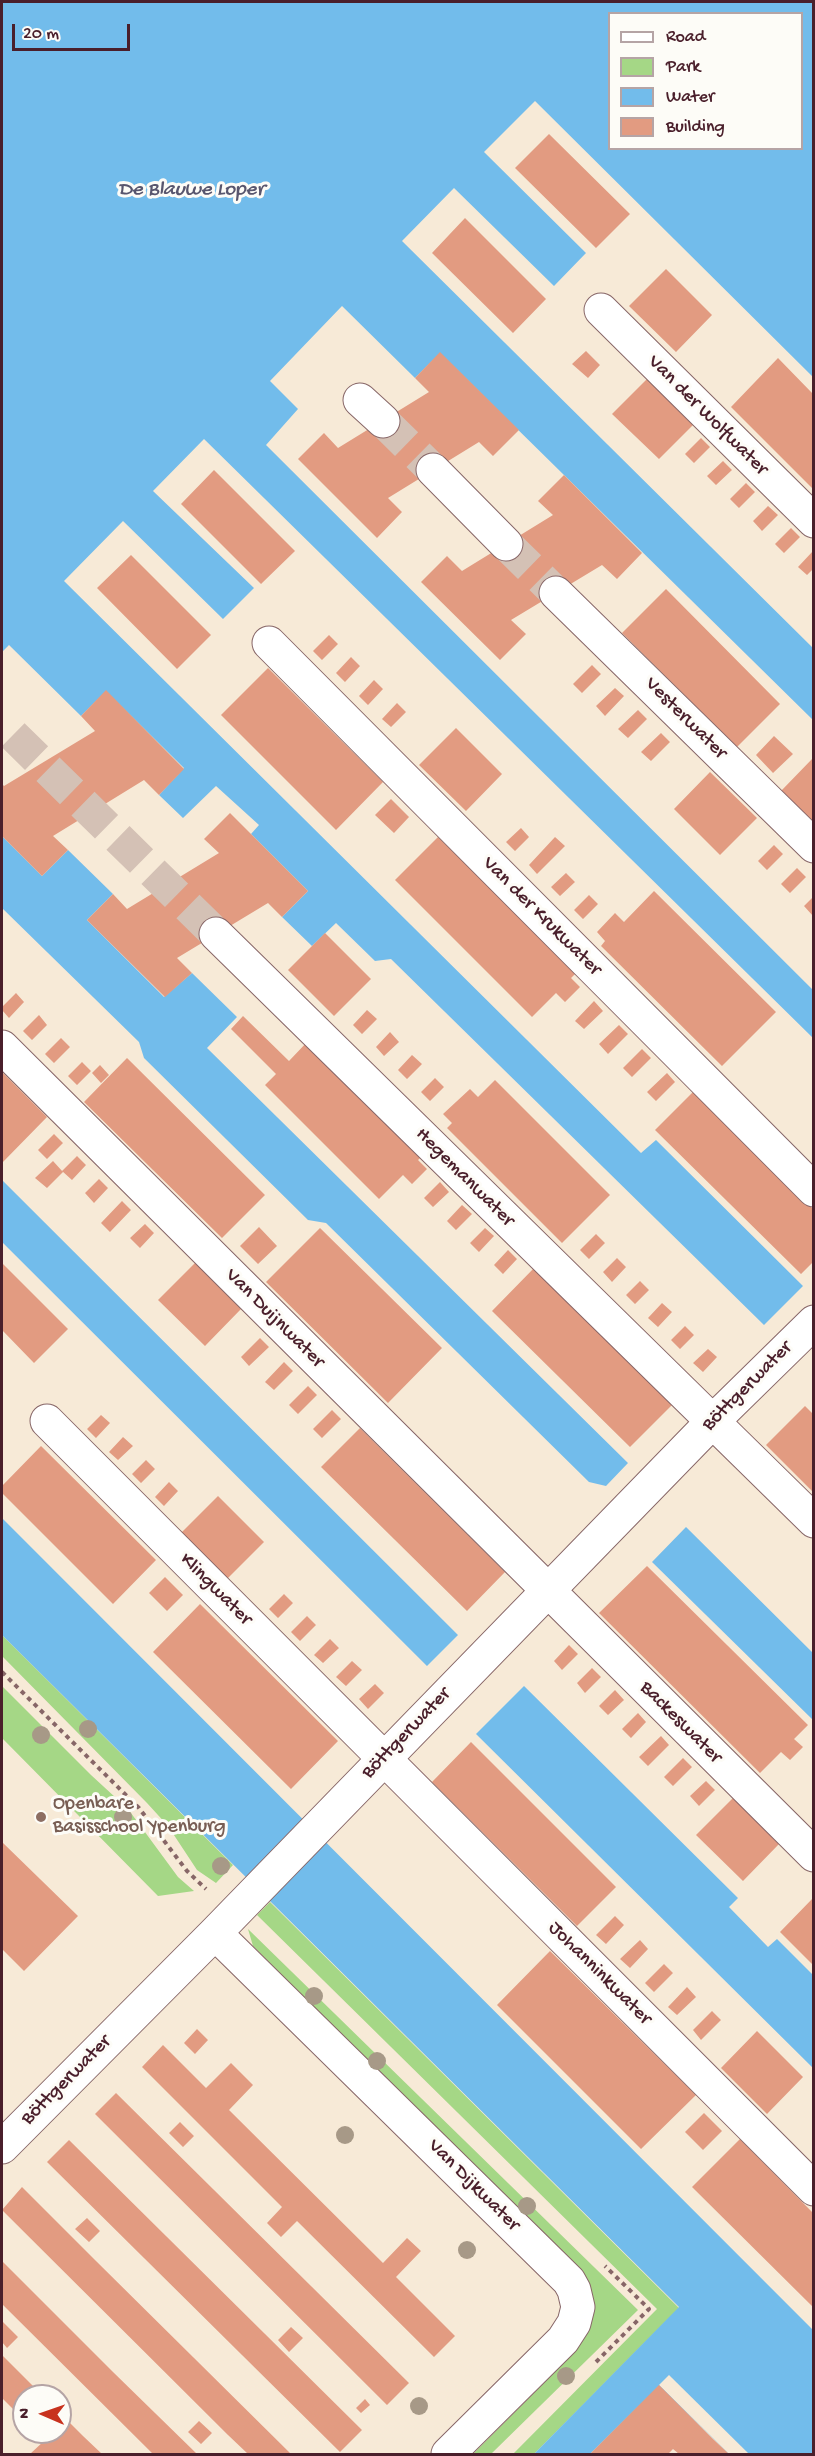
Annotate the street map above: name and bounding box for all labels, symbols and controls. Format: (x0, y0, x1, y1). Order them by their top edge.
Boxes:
scale bar (15, 12, 134, 50)
legend (608, 12, 803, 150)
text: 20 m (23, 24, 59, 45)
text: Road (666, 27, 705, 48)
text: Park (666, 57, 700, 78)
text: Water (666, 87, 714, 108)
text: Building (666, 117, 725, 138)
water label: De Blauwe Loper (118, 178, 264, 204)
street label: Van der Wolfwater (642, 351, 772, 481)
street label: Vesterwater (639, 673, 731, 765)
street label: Van der Krukwater (476, 852, 606, 982)
street label: Hegemanwater (409, 1123, 519, 1233)
street label: Van Duijnwater (219, 1264, 329, 1374)
street label: Böttgerwater (698, 1337, 798, 1437)
street label: Klingwater (174, 1549, 256, 1631)
street label: Backeswater (634, 1677, 726, 1769)
street label: Böttgerwater (357, 1683, 457, 1785)
place label: Openbare Basisschool Ypenburg (53, 1793, 226, 1840)
marker: Openbare Basisschool Ypenburg (34, 1810, 48, 1824)
street label: Johanninkwater (542, 1917, 656, 2031)
street label: Böttgerwater (17, 2031, 117, 2131)
street label: Van Dijkwater (422, 2135, 524, 2237)
north arrow (12, 2384, 72, 2444)
text: N (16, 2408, 35, 2419)

